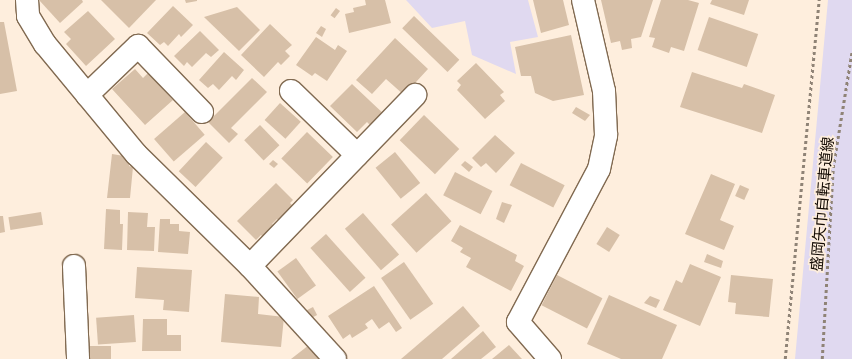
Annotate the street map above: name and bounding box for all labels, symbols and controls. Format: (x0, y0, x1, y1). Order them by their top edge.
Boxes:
street label: 盛岡矢巾自転車道線 (807, 136, 837, 272)

